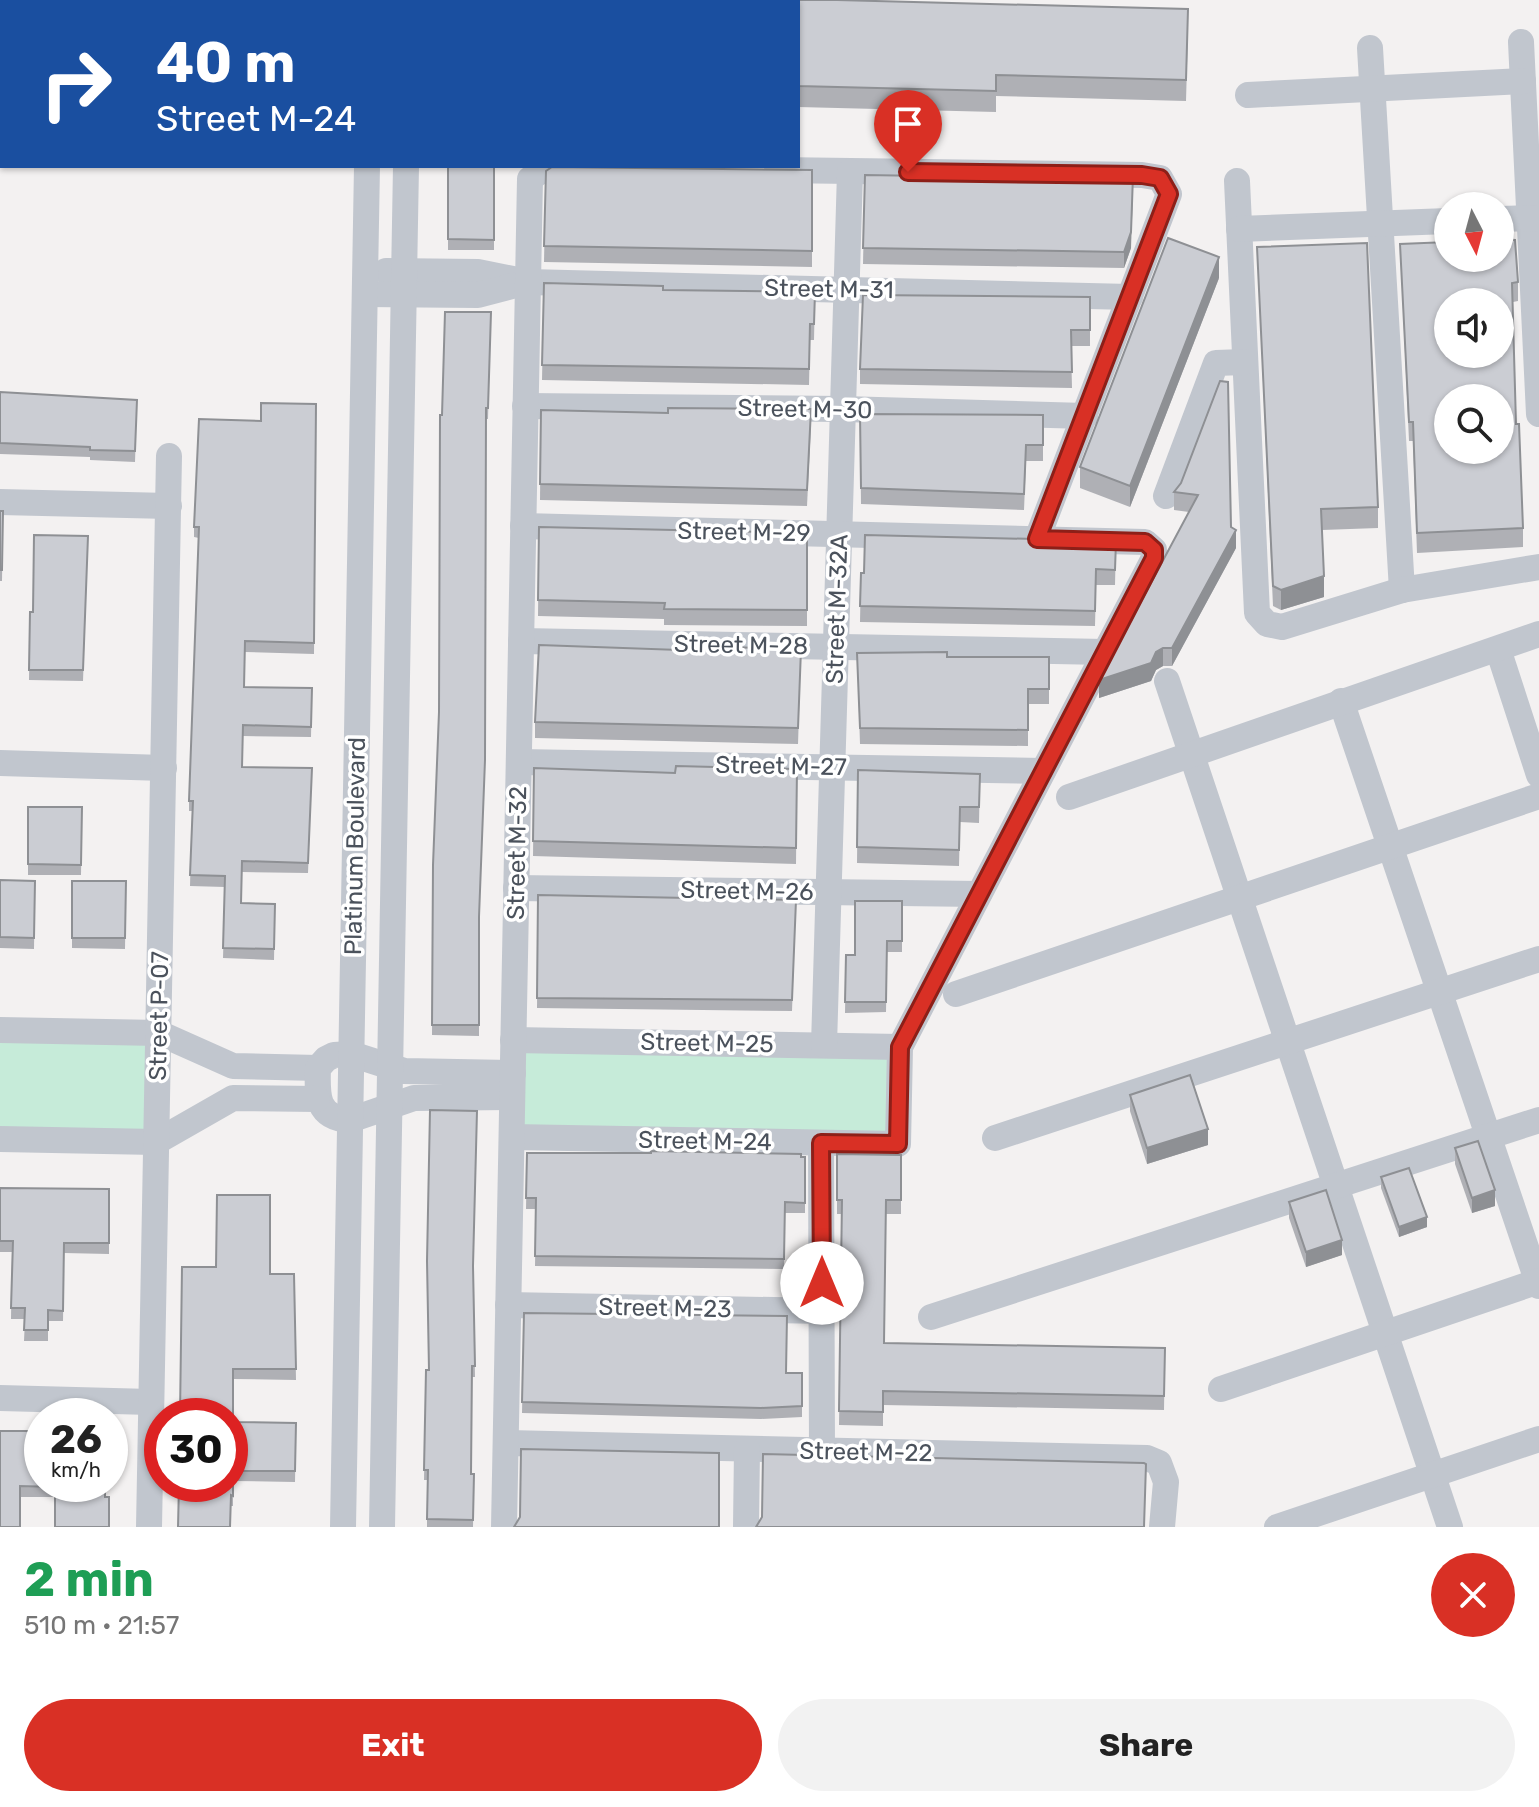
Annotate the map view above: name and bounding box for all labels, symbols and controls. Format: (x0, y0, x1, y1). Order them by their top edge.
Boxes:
text: 40 m (156, 30, 296, 96)
icon: right (24, 32, 128, 136)
pin (874, 90, 942, 172)
text: Street M-24 (156, 97, 356, 140)
icon: arrive (886, 102, 930, 146)
north arrow (1434, 192, 1514, 272)
map controls (1434, 192, 1514, 464)
street label: Street M-31 (764, 274, 894, 304)
button: sound (1434, 288, 1514, 368)
button: search (1434, 384, 1514, 464)
street label: Street M-30 (737, 394, 873, 424)
street label: Street M-29 (677, 517, 811, 547)
street label: Street M-32A (820, 534, 854, 684)
street label: Street M-28 (674, 630, 808, 660)
street label: Platinum Boulevard (339, 737, 371, 955)
street label: Street M-27 (715, 751, 847, 781)
street label: Street M-32 (502, 786, 532, 920)
street label: Street M-26 (680, 876, 814, 906)
street label: Street P-07 (144, 951, 174, 1081)
street label: Street M-25 (640, 1028, 774, 1058)
street label: Street M-24 (638, 1126, 772, 1156)
position arrow (780, 1241, 864, 1325)
street label: Street M-23 (598, 1293, 732, 1323)
speed limit sign: 30 (144, 1398, 248, 1502)
text: 26 (50, 1416, 102, 1463)
street label: Street M-22 (799, 1437, 933, 1467)
text: km/h (51, 1458, 101, 1482)
text: 2 min (24, 1551, 154, 1608)
button: close (1431, 1553, 1515, 1637)
text: 510 m · 21:57 (24, 1610, 179, 1641)
button: Exit (24, 1699, 762, 1791)
button: Share (778, 1699, 1515, 1791)

